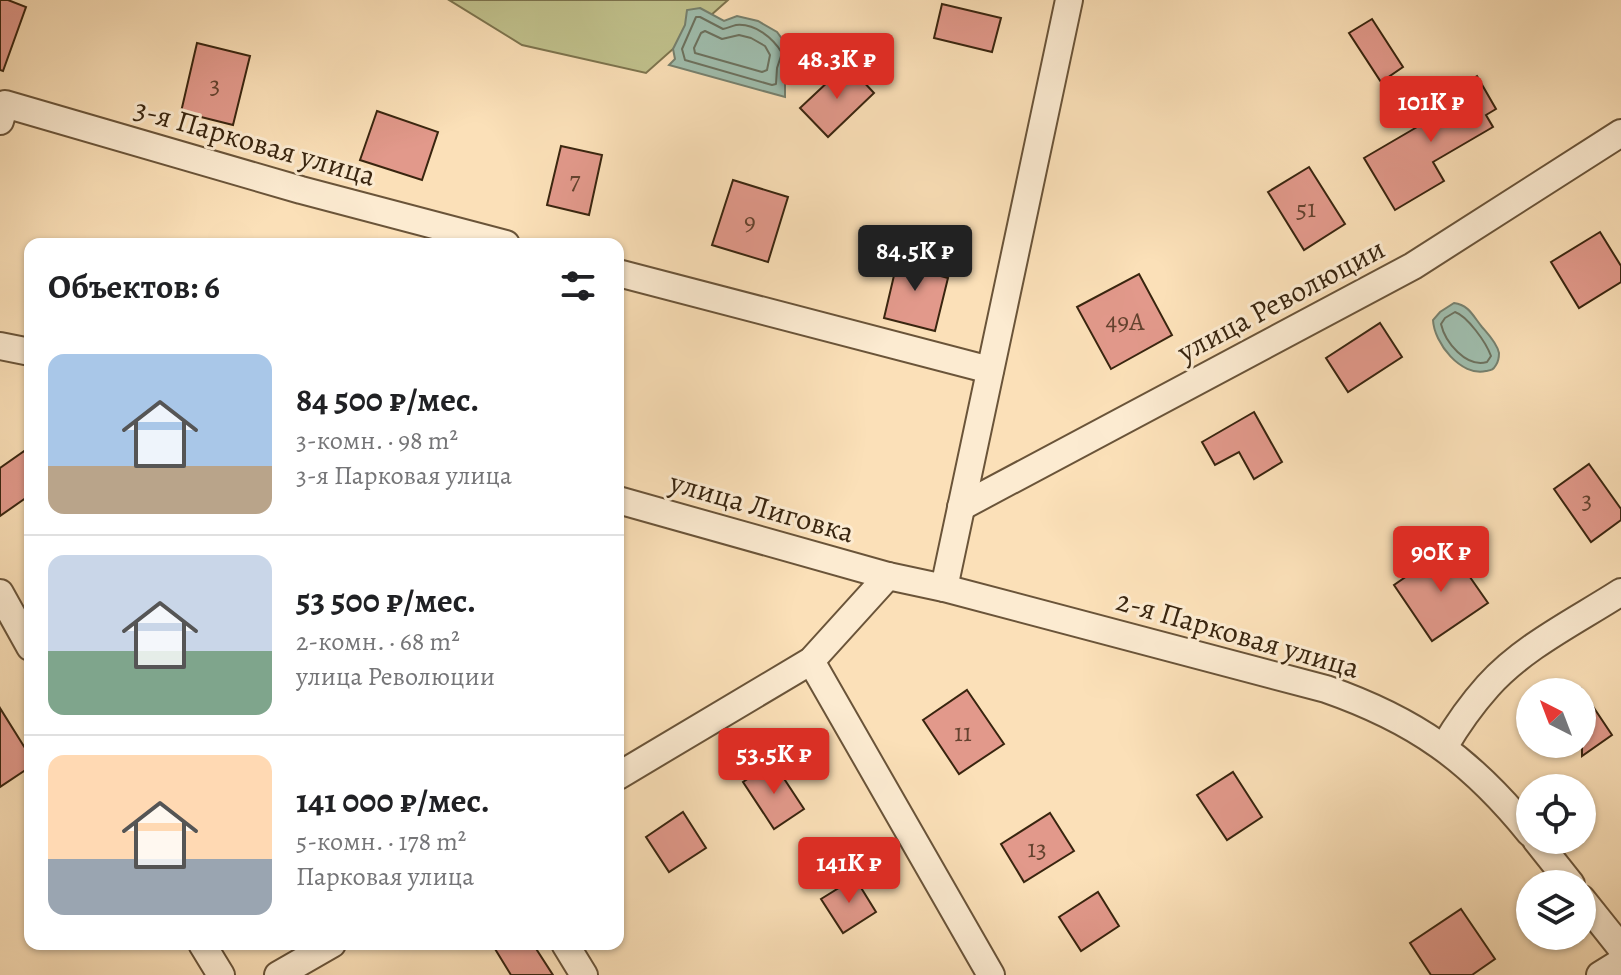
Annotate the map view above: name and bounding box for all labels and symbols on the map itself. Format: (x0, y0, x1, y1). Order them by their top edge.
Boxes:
pin: 48.3K ₽ (763, 33, 911, 101)
house number: 3 (210, 67, 220, 102)
pin: 101K ₽ (1366, 76, 1496, 144)
street label: 3-я Парковая улица (130, 88, 380, 196)
house number: 7 (570, 163, 581, 198)
house number: 51 (1296, 191, 1316, 226)
house number: 9 (744, 204, 756, 239)
pin: 84.5K ₽ (841, 225, 989, 293)
street label: улица Революции (1169, 228, 1392, 372)
house number: 49А (1106, 304, 1145, 339)
street label: улица Лиговка (664, 461, 859, 552)
house number: 3 (1582, 482, 1592, 517)
pin: 90K ₽ (1385, 526, 1497, 594)
street label: 2-я Парковая улица (1112, 580, 1364, 688)
north arrow (1516, 678, 1596, 758)
house number: 11 (954, 715, 972, 750)
pin: 53.5K ₽ (700, 728, 848, 796)
house number: 13 (1027, 831, 1047, 866)
pin: 141K ₽ (784, 837, 914, 905)

